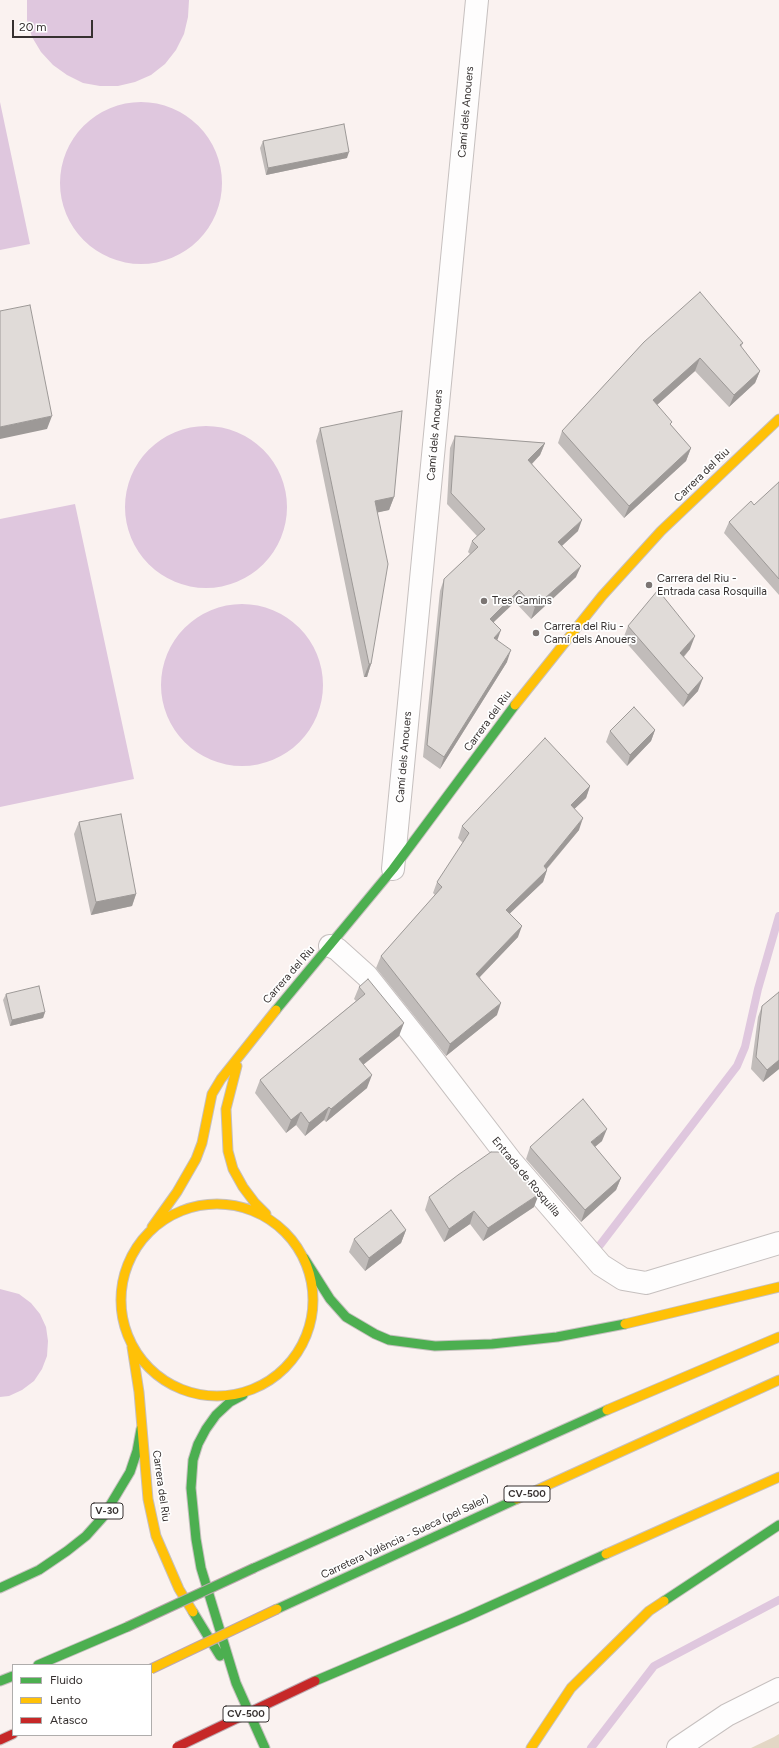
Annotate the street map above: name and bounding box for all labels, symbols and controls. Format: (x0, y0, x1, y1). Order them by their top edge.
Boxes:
scale bar (14, 12, 95, 38)
text: 20 m (19, 20, 47, 34)
street label: Camí dels Anouers (455, 66, 477, 158)
street label: Camí dels Anouers (424, 389, 446, 481)
street label: Carrera del Riu (671, 445, 733, 505)
place label: Carrera del Riu - Entrada casa Rosquilla (657, 572, 767, 598)
marker: Carrera del Riu - Entrada casa Rosquilla (644, 580, 654, 590)
place label: Tres Camins (492, 594, 552, 608)
marker: Tres Camins (479, 596, 489, 606)
place label: Carrera del Riu - Camí dels Anouers (544, 620, 636, 646)
marker: Carrera del Riu - Camí dels Anouers (531, 628, 541, 638)
street label: Carrera del Riu (461, 688, 515, 754)
street label: Camí dels Anouers (393, 711, 415, 803)
street label: Carrera del Riu (260, 943, 318, 1007)
street label: Entrada de Rosquilla (489, 1134, 563, 1220)
street label: Carrera del Riu (149, 1449, 173, 1523)
road number: CV-500 (504, 1486, 550, 1502)
street label: Carretera València - Sueca (pel Saler) (319, 1492, 491, 1582)
road number: V-30 (91, 1503, 123, 1519)
legend (12, 1664, 152, 1736)
text: Fluido (50, 1673, 83, 1687)
text: Lento (50, 1693, 81, 1707)
road number: CV-500 (223, 1706, 269, 1722)
text: Atasco (50, 1713, 88, 1727)

